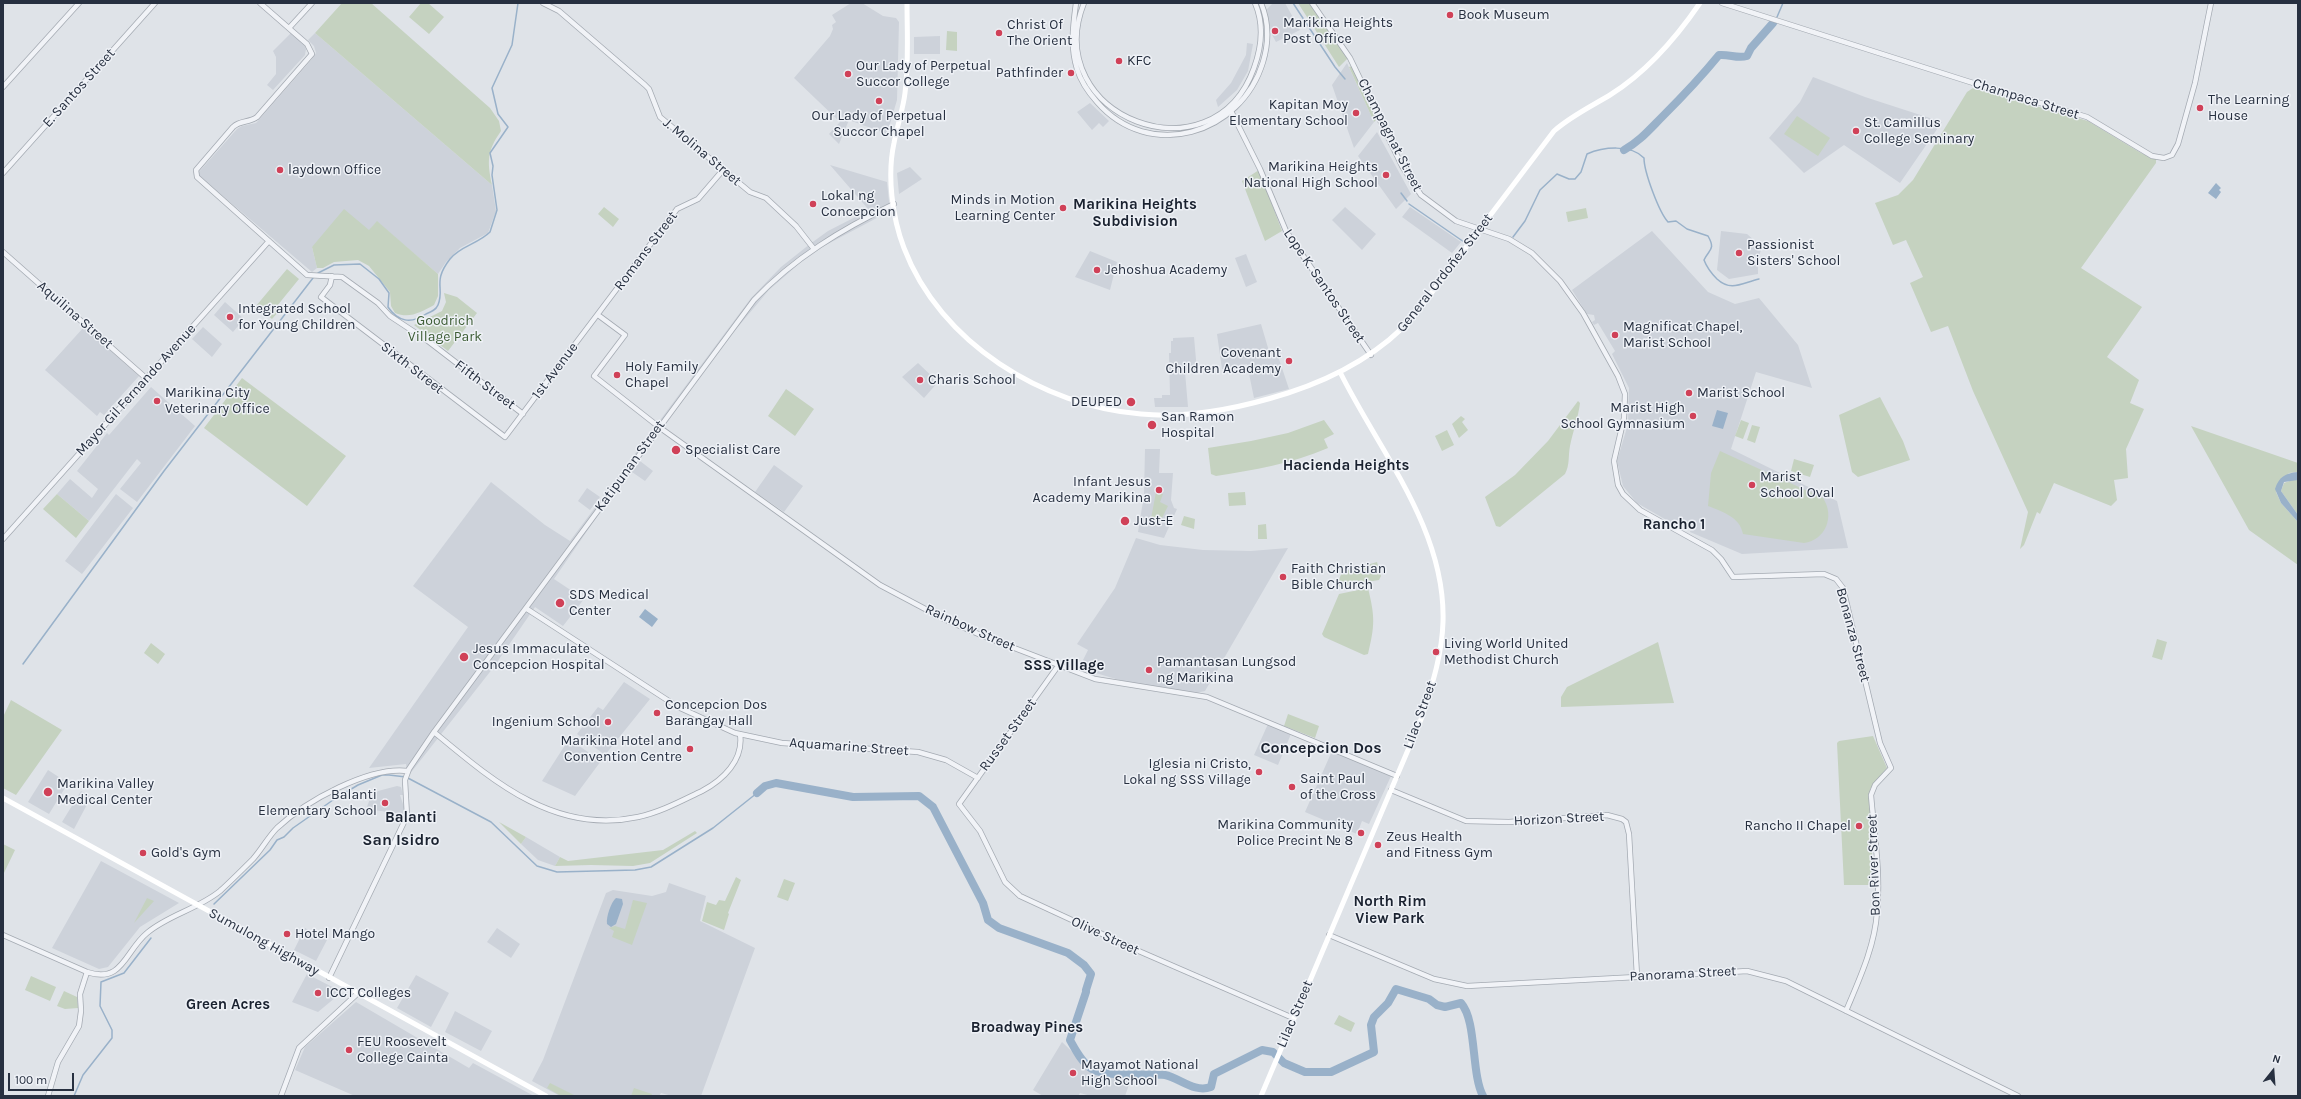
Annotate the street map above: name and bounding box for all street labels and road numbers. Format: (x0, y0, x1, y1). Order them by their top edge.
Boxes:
street label: E. Santos Street (39, 45, 119, 131)
street label: Champaca Street (1971, 75, 2081, 123)
street label: Champagnat Street (1354, 76, 1426, 194)
street label: J. Molina Street (659, 114, 745, 190)
street label: Romans Street (611, 208, 681, 294)
street label: General Ordoñez Street (1393, 210, 1497, 336)
street label: Lope K. Santos Street (1280, 226, 1368, 346)
street label: Aquilina Street (34, 278, 116, 352)
street label: Mayor Gil Fernando Avenue (72, 321, 200, 459)
street label: Sixth Street (377, 338, 447, 398)
street label: 1st Avenue (528, 339, 582, 403)
street label: Fifth Street (451, 357, 519, 413)
street label: Katipunan Street (591, 417, 669, 515)
street label: Bonanza Street (1832, 586, 1874, 684)
street label: Rainbow Street (922, 601, 1018, 655)
street label: Lilac Street (1400, 679, 1440, 751)
street label: Russet Street (976, 695, 1040, 775)
street label: Aquamarine Street (789, 734, 909, 760)
street label: Horizon Street (1513, 808, 1605, 830)
street label: Bon River Street (1864, 814, 1884, 916)
street label: Sumulong Highway (206, 905, 322, 979)
street label: Olive Street (1068, 913, 1142, 959)
street label: Panorama Street (1629, 963, 1737, 985)
street label: Lilac Street (1273, 978, 1317, 1050)

